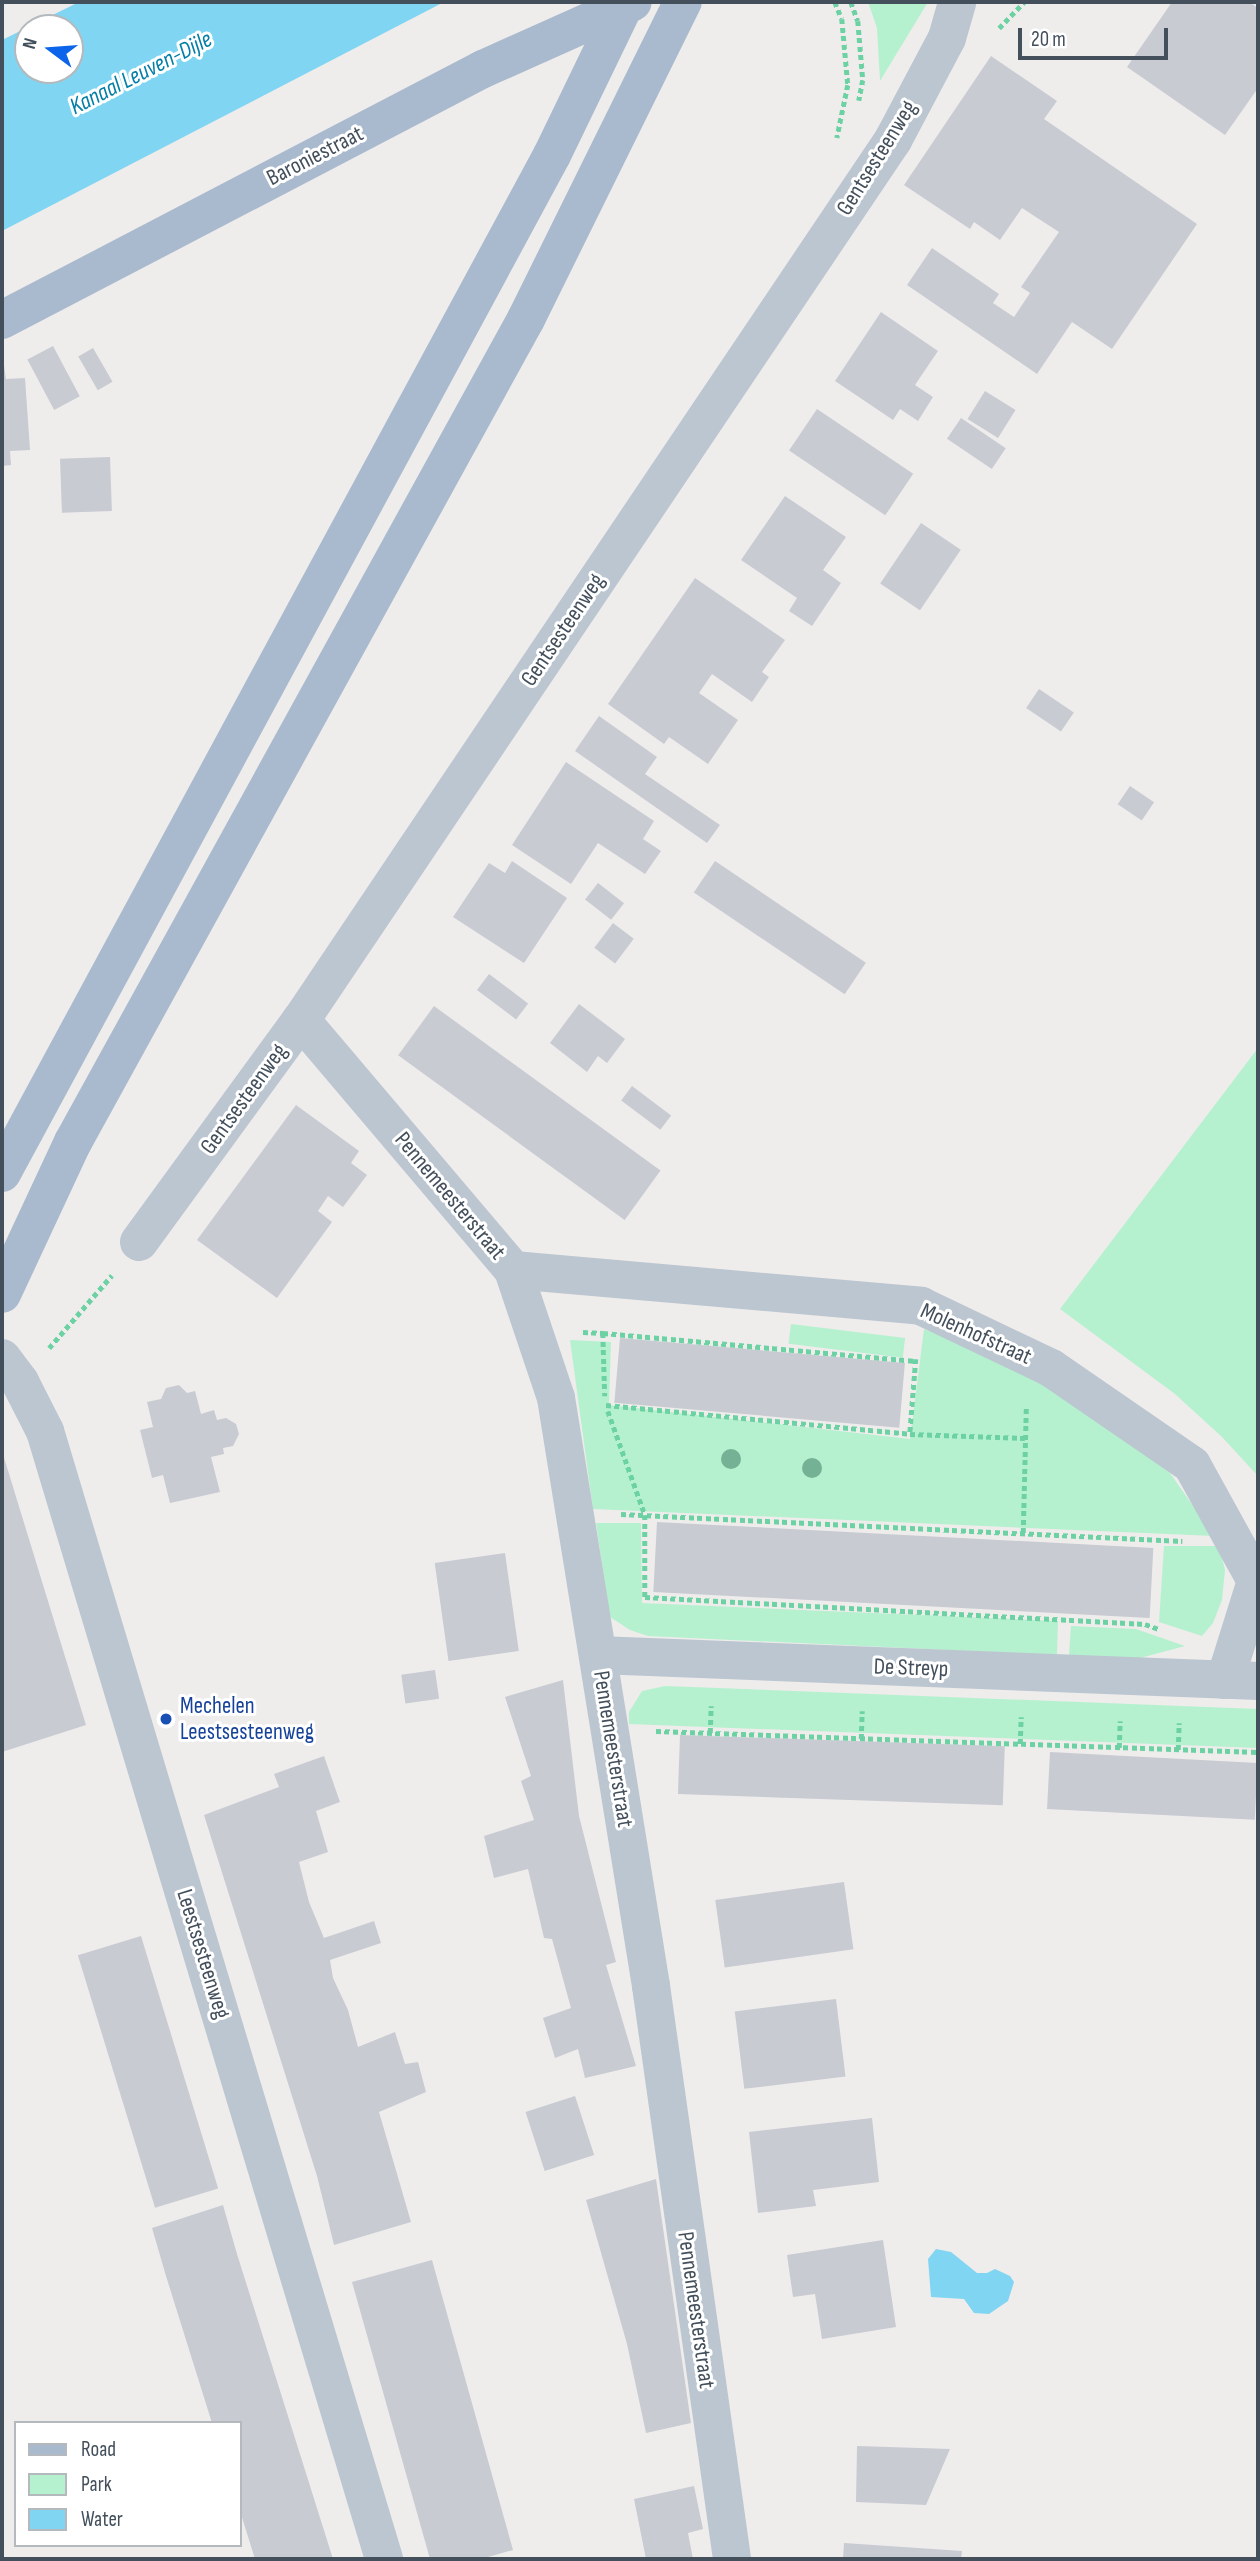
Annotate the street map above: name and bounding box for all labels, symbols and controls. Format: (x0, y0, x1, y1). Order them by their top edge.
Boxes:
north arrow (14, 14, 84, 84)
scale bar (1022, 14, 1172, 58)
water label: Kanaal Leuven-Dijle (65, 25, 217, 121)
text: 20 m (1031, 27, 1066, 52)
text: N (18, 36, 43, 52)
street label: Gentsesteenweg (831, 96, 923, 220)
street label: Baroniestraat (262, 120, 368, 192)
street label: Gentsesteenweg (515, 568, 611, 692)
street label: Gentsesteenweg (195, 1038, 293, 1160)
street label: Pennemeesterstraat (389, 1127, 511, 1265)
street label: Molenhofstraat (916, 1297, 1036, 1371)
street label: De Streyp (873, 1653, 949, 1683)
street label: Pennemeesterstraat (587, 1669, 639, 1829)
place label: Mechelen Leestsesteenweg (180, 1692, 314, 1746)
marker: Mechelen Leestsesteenweg (158, 1711, 174, 1727)
street label: Leestsesteenweg (170, 1886, 236, 2022)
street label: Pennemeesterstraat (671, 2230, 721, 2390)
legend (14, 2421, 242, 2547)
text: Road (81, 2437, 116, 2462)
text: Park (81, 2472, 112, 2497)
text: Water (81, 2507, 123, 2532)

